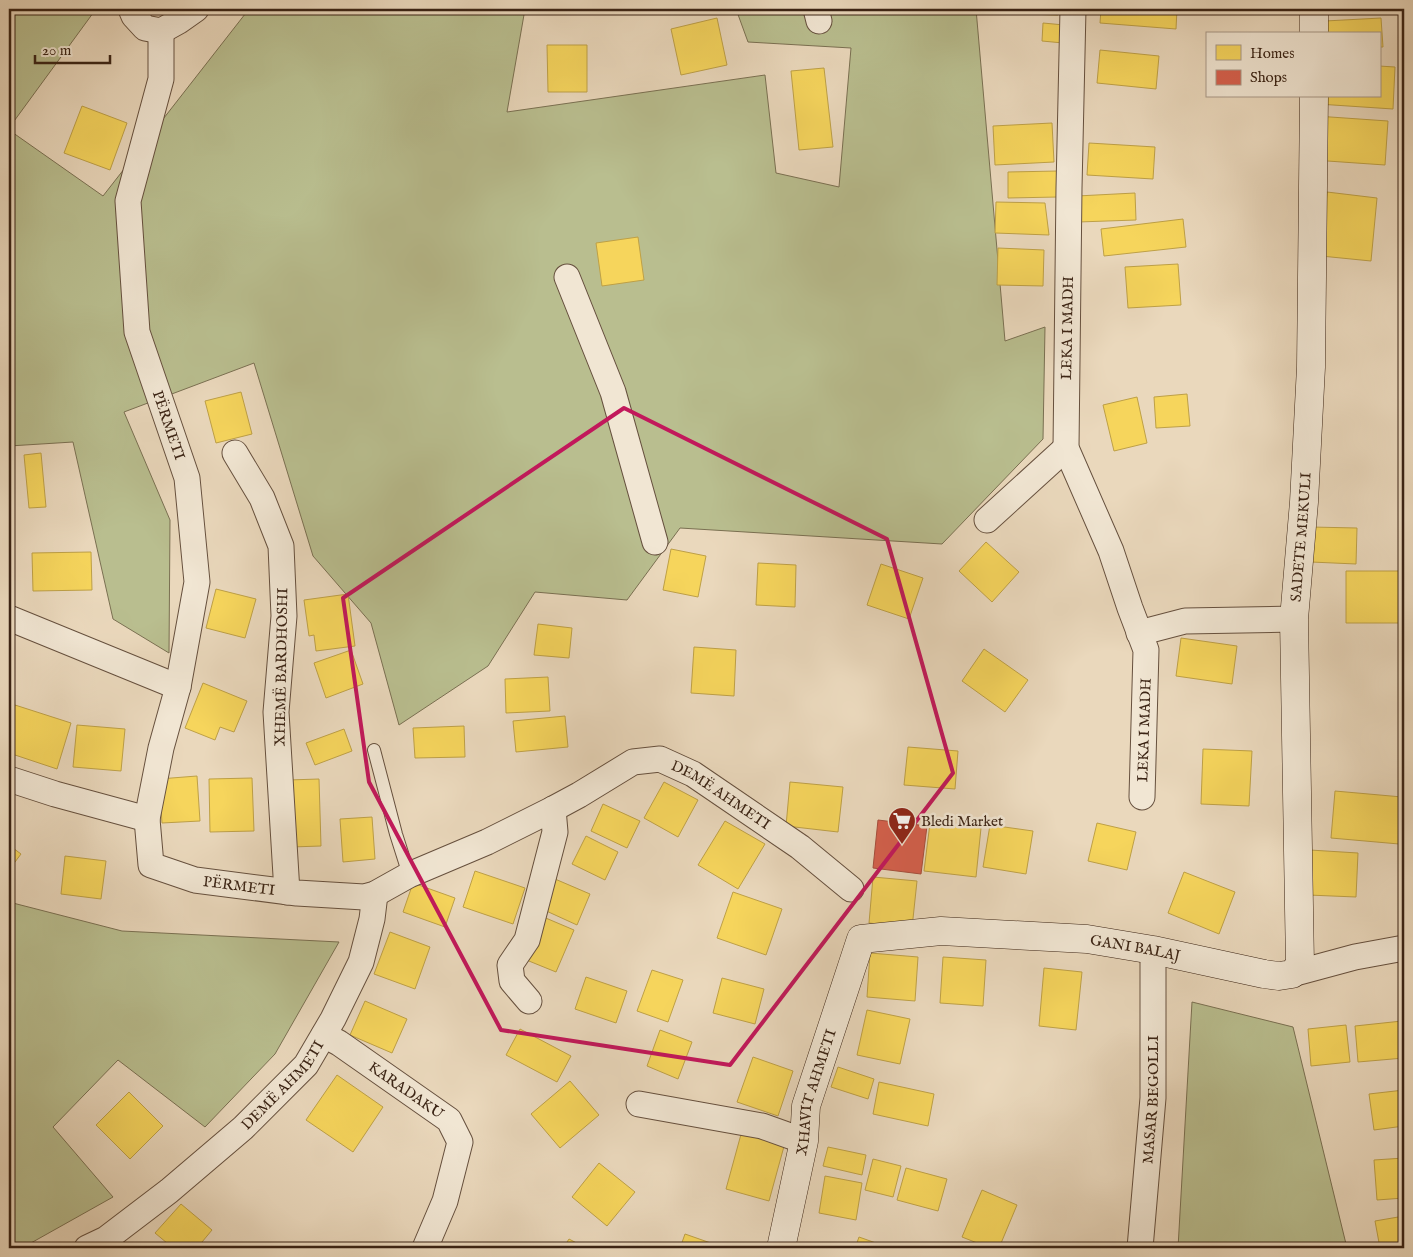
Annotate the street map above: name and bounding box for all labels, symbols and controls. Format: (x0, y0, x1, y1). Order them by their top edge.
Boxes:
scale bar (35, 32, 110, 64)
legend (1206, 32, 1380, 98)
text: 20 m (42, 41, 72, 60)
text: Homes (1250, 44, 1294, 63)
text: Shops (1250, 68, 1287, 87)
street label: LEKA I MADH (1057, 276, 1078, 380)
street label: PËRMETI (148, 388, 189, 463)
street label: SADETE MEKULI (1287, 471, 1316, 603)
street label: XHEMË BARDHOSHI (271, 587, 292, 746)
street label: LEKA I MADH (1133, 678, 1156, 782)
street label: DEMË AHMETI (668, 756, 774, 834)
supermarket icon: Bledi Market (887, 806, 917, 845)
place label: Bledi Market (921, 812, 1003, 831)
street label: PËRMETI (202, 872, 277, 900)
street label: GANI BALAJ (1089, 931, 1182, 966)
street label: XHAVIT AHMETI (792, 1026, 841, 1157)
street label: MASAR BEGOLLI (1138, 1034, 1163, 1165)
street label: DEMË AHMETI (237, 1037, 329, 1134)
street label: KARADAKU (365, 1057, 448, 1124)

